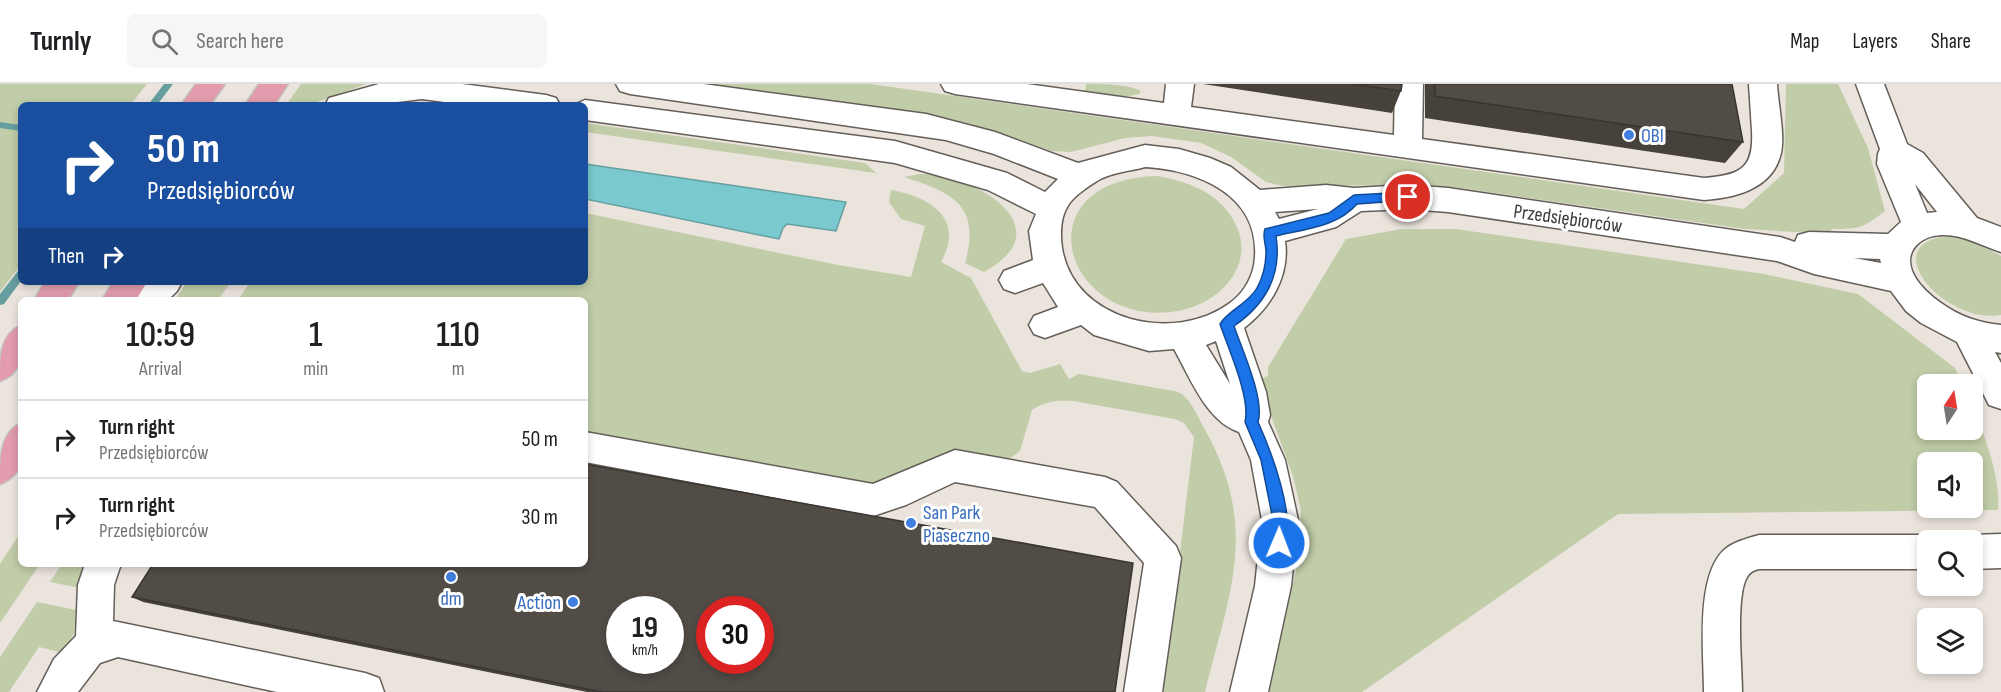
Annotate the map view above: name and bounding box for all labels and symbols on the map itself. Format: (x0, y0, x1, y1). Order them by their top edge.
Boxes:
place label: OBI (1641, 124, 1664, 148)
marker: OBI (1622, 128, 1636, 142)
pin (1382, 171, 1433, 222)
street label: Przedsiębiorców (1512, 199, 1624, 238)
north arrow (1917, 374, 1983, 440)
place label: San Park Piaseczno (923, 501, 990, 548)
position arrow (1247, 511, 1311, 575)
marker: San Park Piaseczno (904, 516, 918, 530)
marker: dm (444, 570, 458, 584)
place label: dm (440, 587, 462, 611)
place label: Action (517, 591, 561, 615)
marker: Action (566, 595, 580, 609)
speed limit sign: 30 (696, 596, 774, 674)

